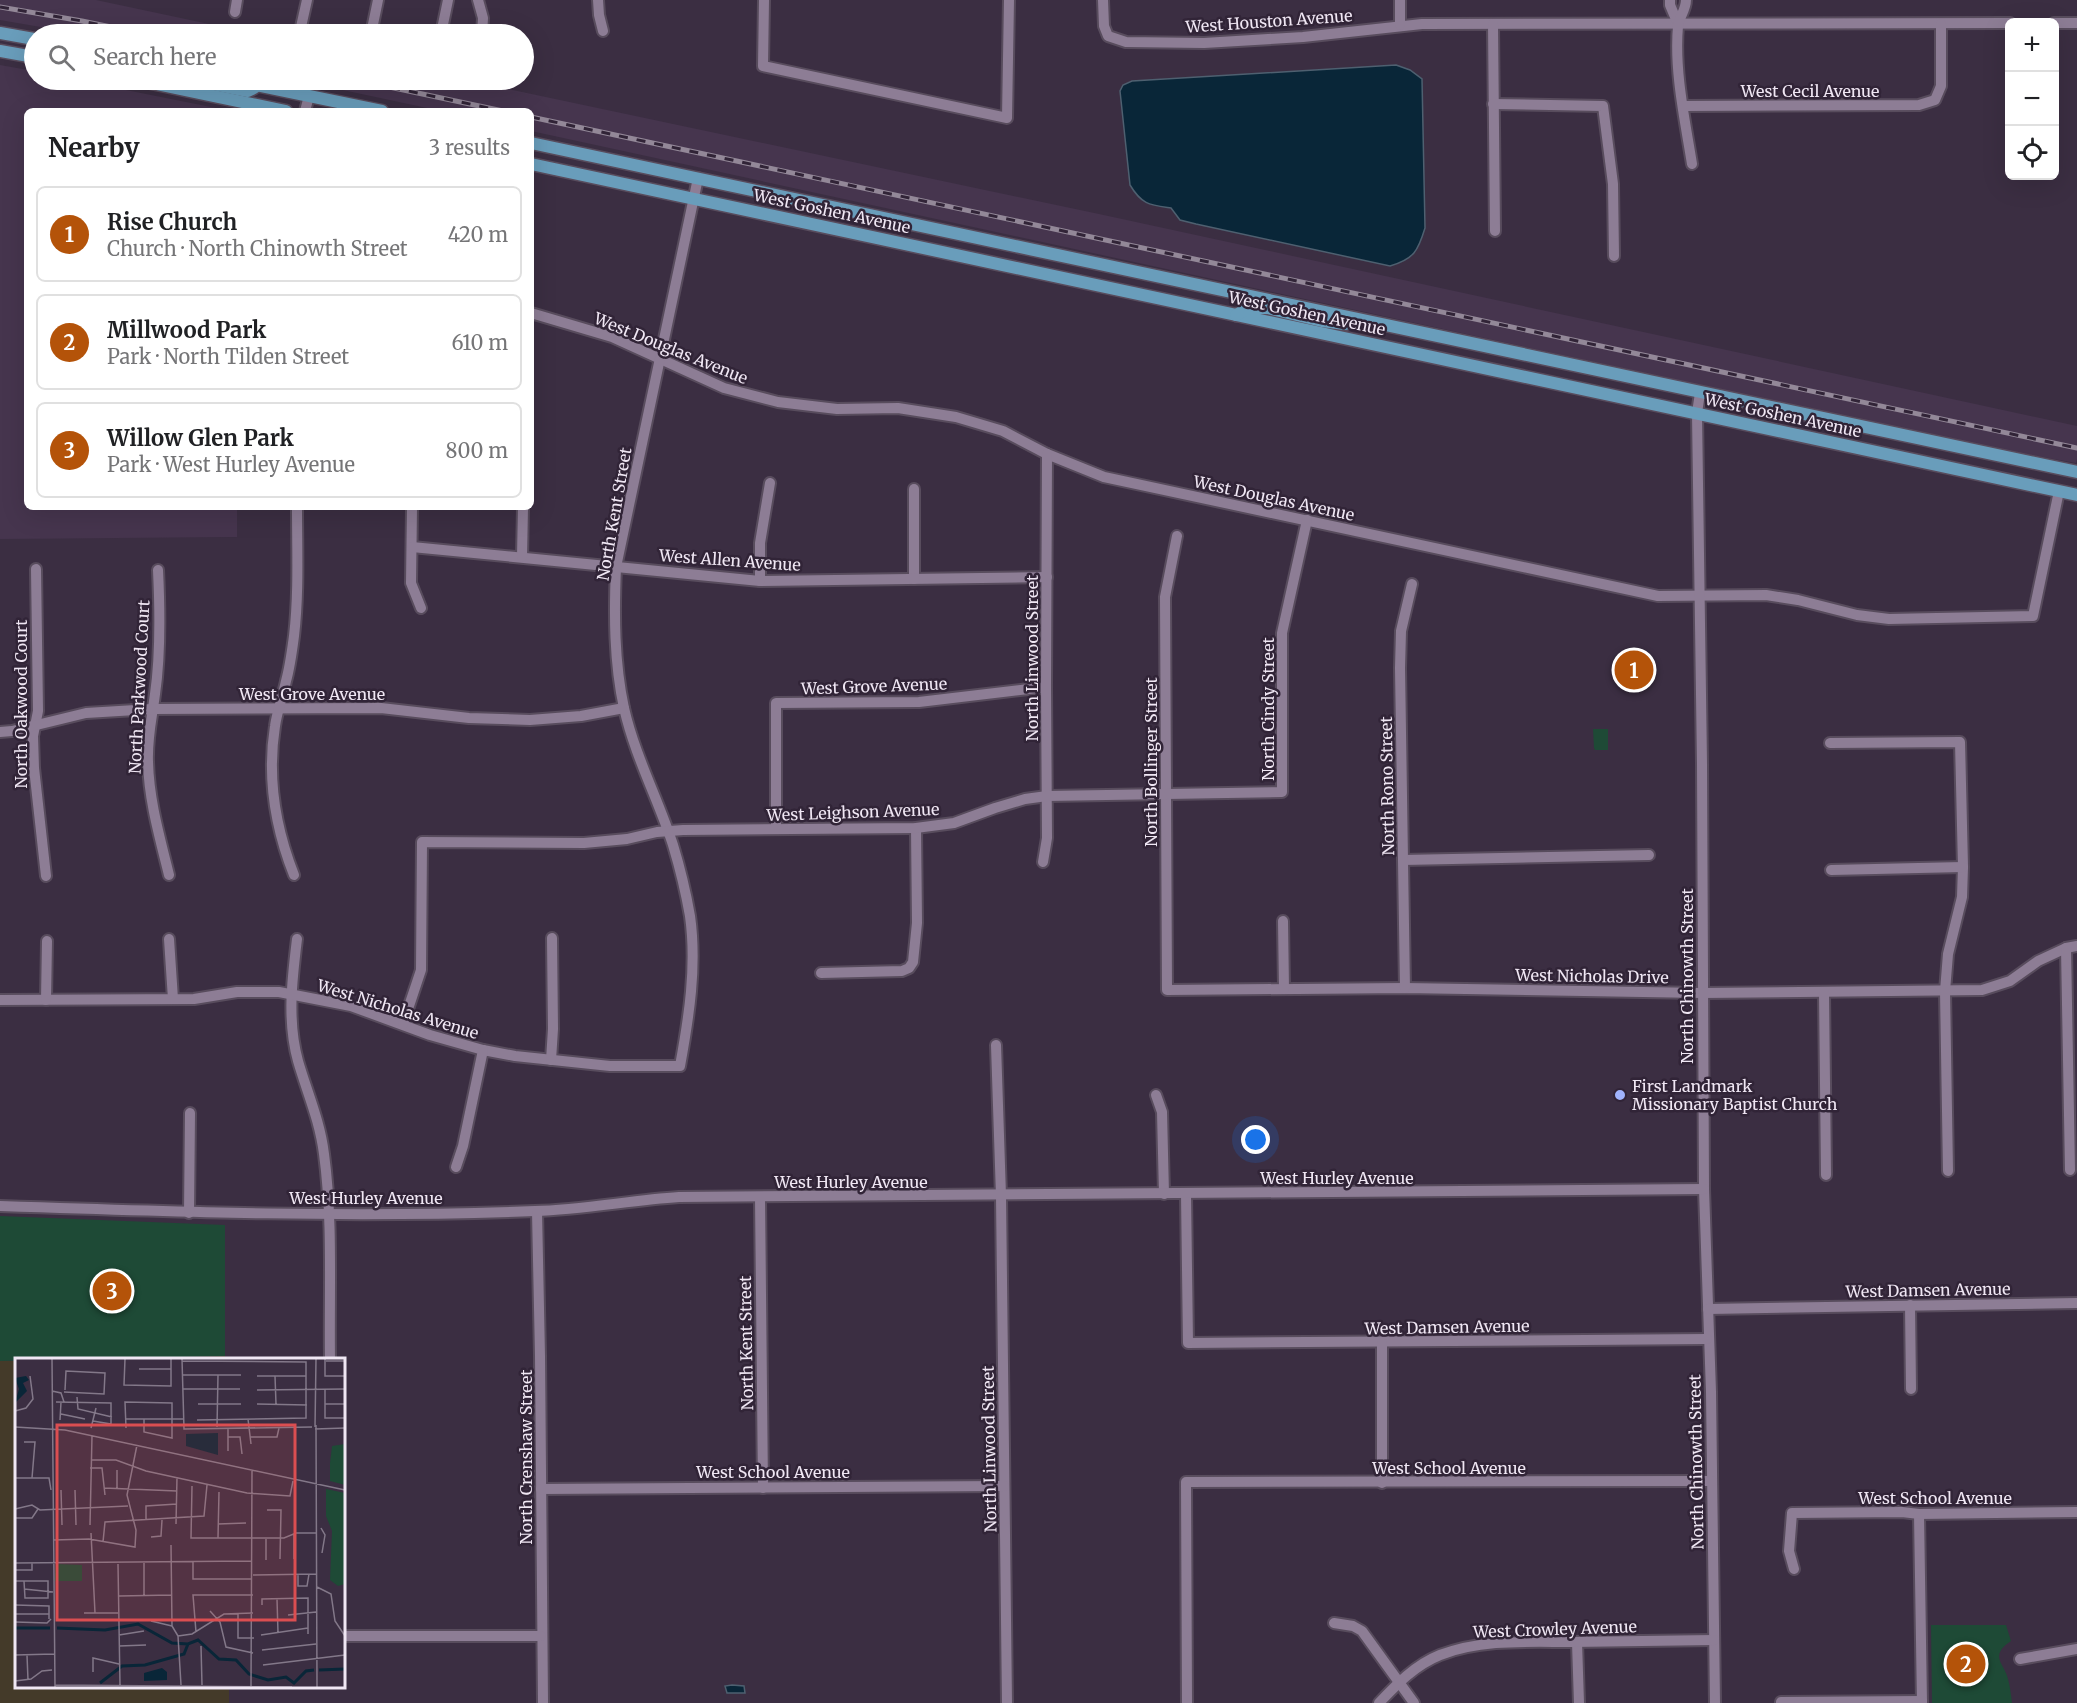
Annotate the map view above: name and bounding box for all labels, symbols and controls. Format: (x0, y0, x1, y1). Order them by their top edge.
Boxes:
street label: West Houston Avenue (1184, 5, 1353, 37)
map controls (2005, 18, 2059, 180)
button: + (2005, 18, 2059, 72)
search box (24, 24, 534, 90)
icon: search (45, 41, 78, 74)
text: Search here (93, 43, 216, 71)
button: − (2005, 72, 2059, 126)
street label: West Cecil Avenue (1740, 81, 1879, 101)
button: locate (2005, 126, 2059, 180)
text: Nearby (48, 131, 140, 164)
text: 3 results (429, 135, 510, 160)
street label: West Goshen Avenue (751, 184, 912, 237)
text: Rise Church (107, 208, 237, 236)
text: 1 (65, 222, 74, 247)
text: 420 m (448, 222, 508, 247)
text: Church · North Chinowth Street (107, 236, 408, 261)
street label: West Goshen Avenue (1226, 286, 1387, 339)
street label: West Douglas Avenue (590, 308, 751, 388)
text: Millwood Park (107, 316, 266, 344)
text: 2 (64, 330, 75, 355)
text: 610 m (452, 330, 508, 355)
text: Park · North Tilden Street (107, 344, 349, 369)
street label: West Goshen Avenue (1702, 388, 1863, 441)
text: Willow Glen Park (107, 424, 294, 452)
text: 3 (64, 438, 75, 463)
text: 800 m (446, 438, 508, 463)
street label: North Kent Street (592, 445, 636, 582)
text: Park · West Hurley Avenue (107, 452, 355, 477)
street label: West Douglas Avenue (1191, 471, 1356, 525)
street label: West Allen Avenue (658, 545, 801, 575)
street label: North Linwood Street (1022, 574, 1042, 741)
street label: North Parkwood Court (124, 599, 154, 774)
street label: North Oakwood Court (11, 619, 31, 788)
street label: North Cindy Street (1258, 636, 1278, 781)
pin: 1 (1614, 648, 1654, 692)
street label: West Grove Avenue (800, 673, 947, 699)
street label: North Bollinger Street (1141, 676, 1161, 847)
street label: West Grove Avenue (238, 684, 385, 704)
street label: North Rono Street (1376, 716, 1398, 856)
street label: West Leighson Avenue (765, 799, 940, 825)
street label: North Chinowth Street (1677, 888, 1697, 1064)
street label: West Nicholas Drive (1514, 965, 1669, 987)
street label: West Nicholas Avenue (314, 975, 481, 1043)
place label: First Landmark Missionary Baptist Church (1632, 1076, 1838, 1114)
marker: First Landmark Missionary Baptist Church (1613, 1088, 1627, 1102)
your location (1241, 1125, 1270, 1154)
street label: West Hurley Avenue (1259, 1168, 1414, 1188)
street label: West Hurley Avenue (773, 1172, 928, 1192)
street label: West Hurley Avenue (288, 1188, 443, 1208)
pin: 3 (92, 1268, 132, 1314)
street label: North Kent Street (735, 1275, 757, 1411)
street label: West Damsen Avenue (1844, 1279, 2011, 1301)
street label: West Damsen Avenue (1363, 1316, 1530, 1338)
inset map (15, 1358, 345, 1688)
street label: North Linwood Street (978, 1365, 1000, 1533)
street label: North Crenshaw Street (516, 1369, 536, 1545)
street label: North Chinowth Street (1684, 1373, 1708, 1550)
street label: West School Avenue (1371, 1458, 1526, 1478)
street label: West School Avenue (695, 1462, 850, 1482)
street label: West School Avenue (1857, 1488, 2012, 1508)
street label: West Crowley Avenue (1472, 1616, 1637, 1642)
pin: 2 (1946, 1642, 1986, 1686)

